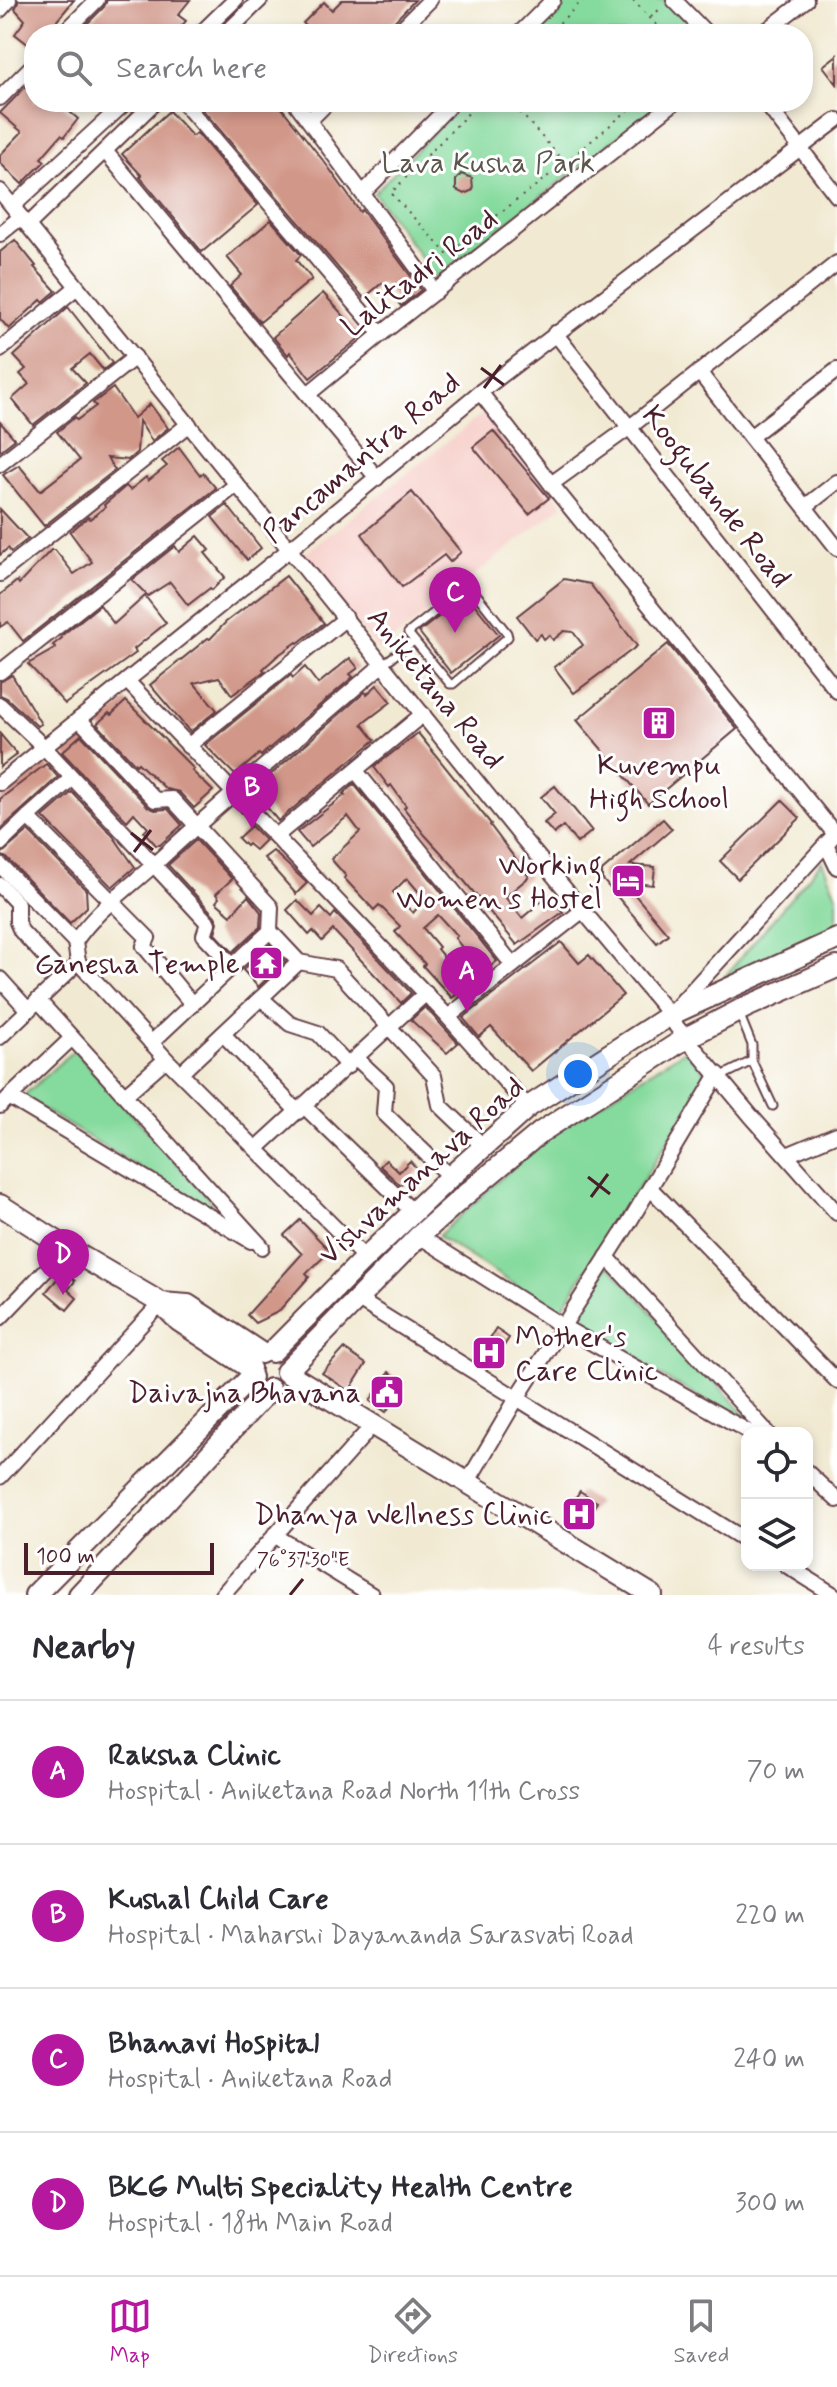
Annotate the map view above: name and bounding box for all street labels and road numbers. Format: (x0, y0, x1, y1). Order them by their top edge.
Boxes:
street label: Lalitadri Road (334, 200, 506, 346)
street label: Pancamantra Road (255, 364, 469, 553)
street label: Koogubande Road (630, 398, 799, 598)
street label: Aniketana Road (357, 600, 512, 778)
street label: Vishvamanava Road (311, 1068, 533, 1274)

